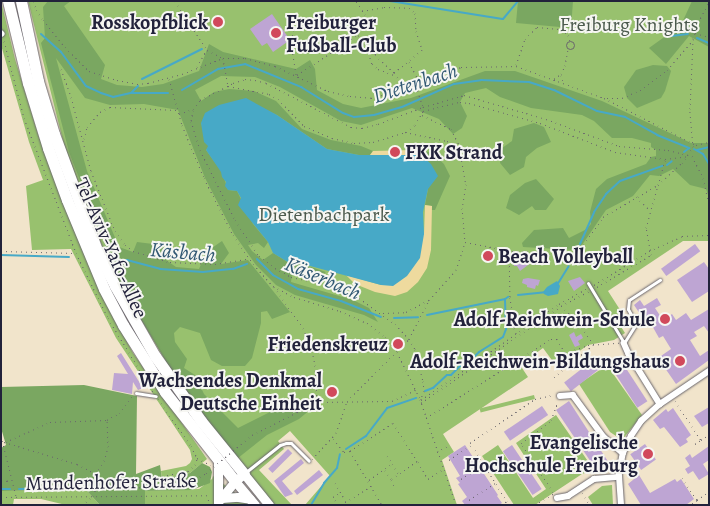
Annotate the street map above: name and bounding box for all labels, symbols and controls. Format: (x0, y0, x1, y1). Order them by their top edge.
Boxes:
place label: Rosskopfblick (91, 10, 208, 34)
place label: Freiburger Fußball-Club (286, 10, 396, 57)
park label: Freiburg Knights (559, 12, 699, 36)
marker: Rosskopfblick (212, 16, 224, 28)
marker: Freiburger Fußball-Club (270, 27, 282, 39)
water label: Dietenbach (369, 57, 461, 109)
place label: FKK Strand (405, 140, 502, 164)
marker: FKK Strand (389, 146, 401, 158)
street label: Tel-Aviv-Yafo-Allee (69, 174, 153, 322)
park label: Dietenbachpark (258, 202, 390, 226)
water label: Käsbach (149, 237, 217, 267)
place label: Beach Volleyball (498, 244, 633, 268)
marker: Beach Volleyball (482, 250, 494, 262)
water label: Käserbach (281, 251, 365, 305)
place label: Adolf-Reichwein-Schule (454, 307, 655, 331)
marker: Adolf-Reichwein-Schule (659, 313, 671, 325)
place label: Friedenskreuz (267, 332, 388, 356)
marker: Friedenskreuz (392, 338, 404, 350)
place label: Adolf-Reichwein-Bildungshaus (410, 349, 670, 373)
marker: Adolf-Reichwein-Bildungshaus (674, 355, 686, 367)
place label: Wachsendes Denkmal Deutsche Einheit (139, 369, 322, 416)
marker: Wachsendes Denkmal Deutsche Einheit (326, 386, 338, 398)
place label: Evangelische Hochschule Freiburg (464, 430, 638, 477)
marker: Evangelische Hochschule Freiburg (642, 448, 654, 460)
street label: Mundenhofer Straße (25, 469, 197, 495)

